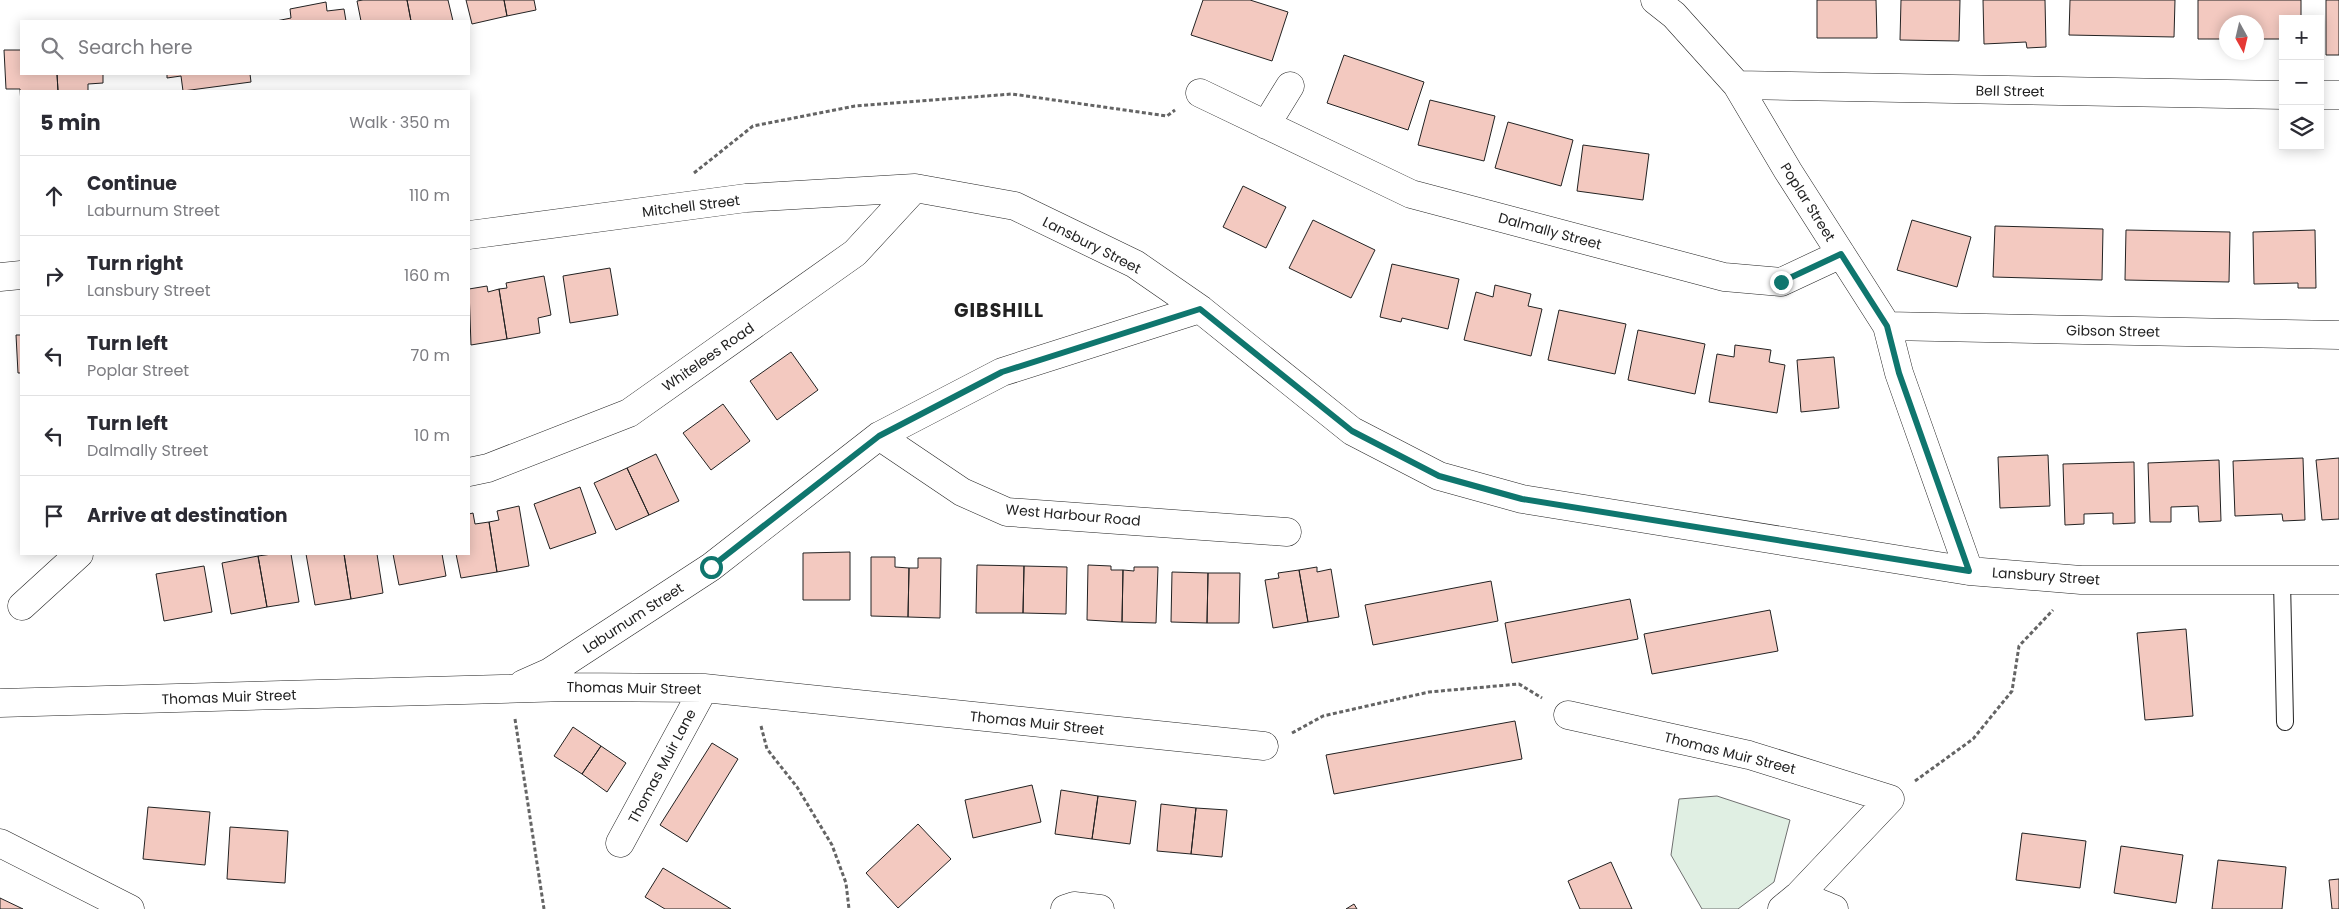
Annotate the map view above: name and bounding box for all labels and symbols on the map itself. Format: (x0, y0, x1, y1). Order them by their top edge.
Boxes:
north arrow (2219, 15, 2264, 60)
street label: Bell Street (1975, 80, 2045, 102)
street label: Poplar Street (1776, 159, 1840, 245)
street label: Mitchell Street (641, 190, 741, 222)
street label: Dalmally Street (1496, 208, 1604, 254)
street label: Lansbury Street (1039, 212, 1145, 278)
route end (1770, 271, 1793, 294)
district label: GIBSHILL (954, 297, 1044, 324)
street label: Whitelees Road (658, 318, 758, 396)
street label: Gibson Street (2066, 320, 2160, 342)
street label: West Harbour Road (1005, 499, 1141, 531)
route start (700, 556, 723, 579)
street label: Lansbury Street (1991, 562, 2101, 590)
street label: Laburnum Street (579, 578, 687, 658)
street label: Thomas Muir Street (566, 677, 702, 699)
street label: Thomas Muir Street (161, 685, 297, 709)
street label: Thomas Muir Lane (623, 705, 701, 827)
street label: Thomas Muir Street (969, 706, 1105, 740)
street label: Thomas Muir Street (1662, 727, 1798, 779)

